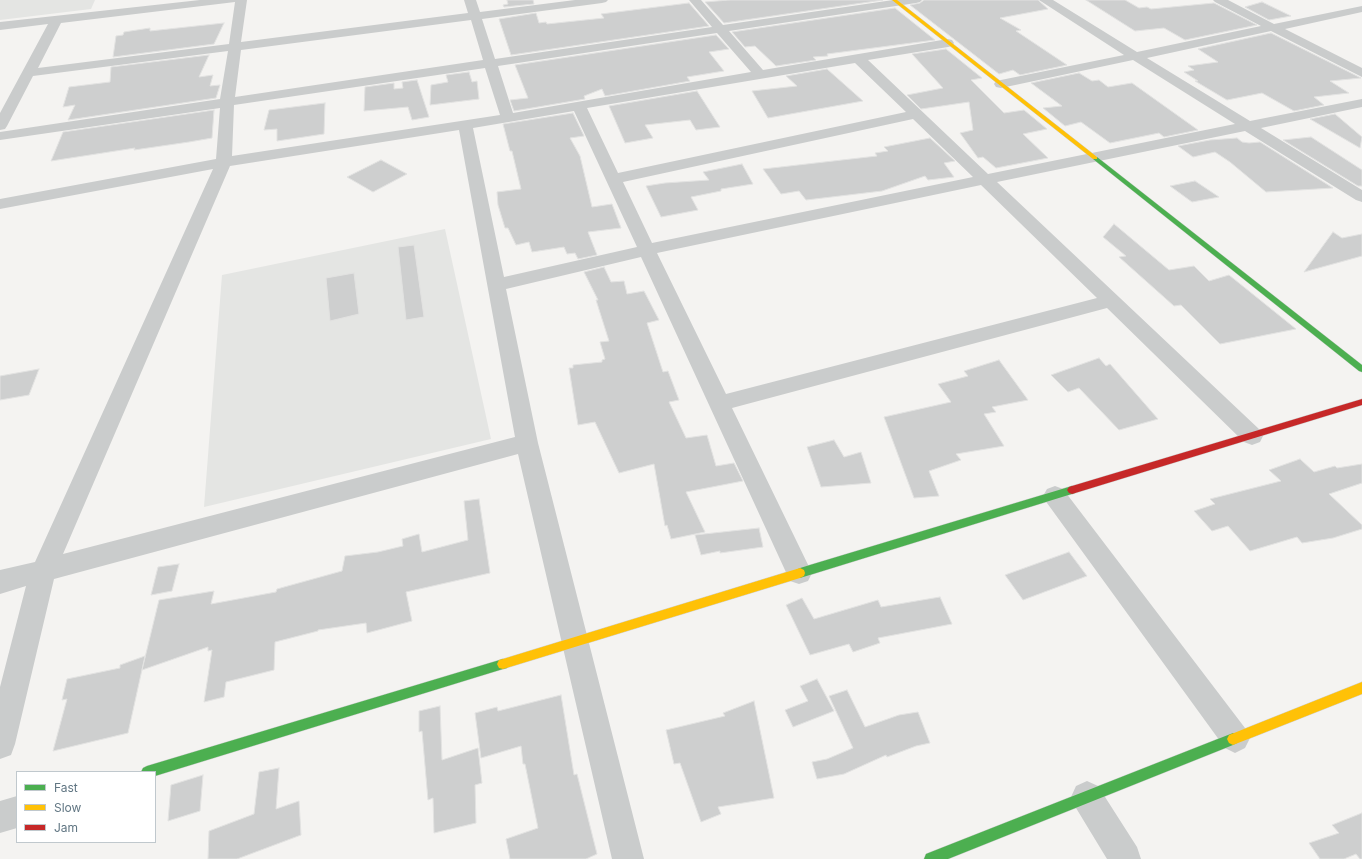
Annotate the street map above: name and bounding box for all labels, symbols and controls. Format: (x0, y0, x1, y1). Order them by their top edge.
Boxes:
legend (16, 771, 156, 843)
text: Fast (54, 780, 78, 795)
text: Slow (54, 800, 81, 815)
text: Jam (54, 820, 78, 835)

